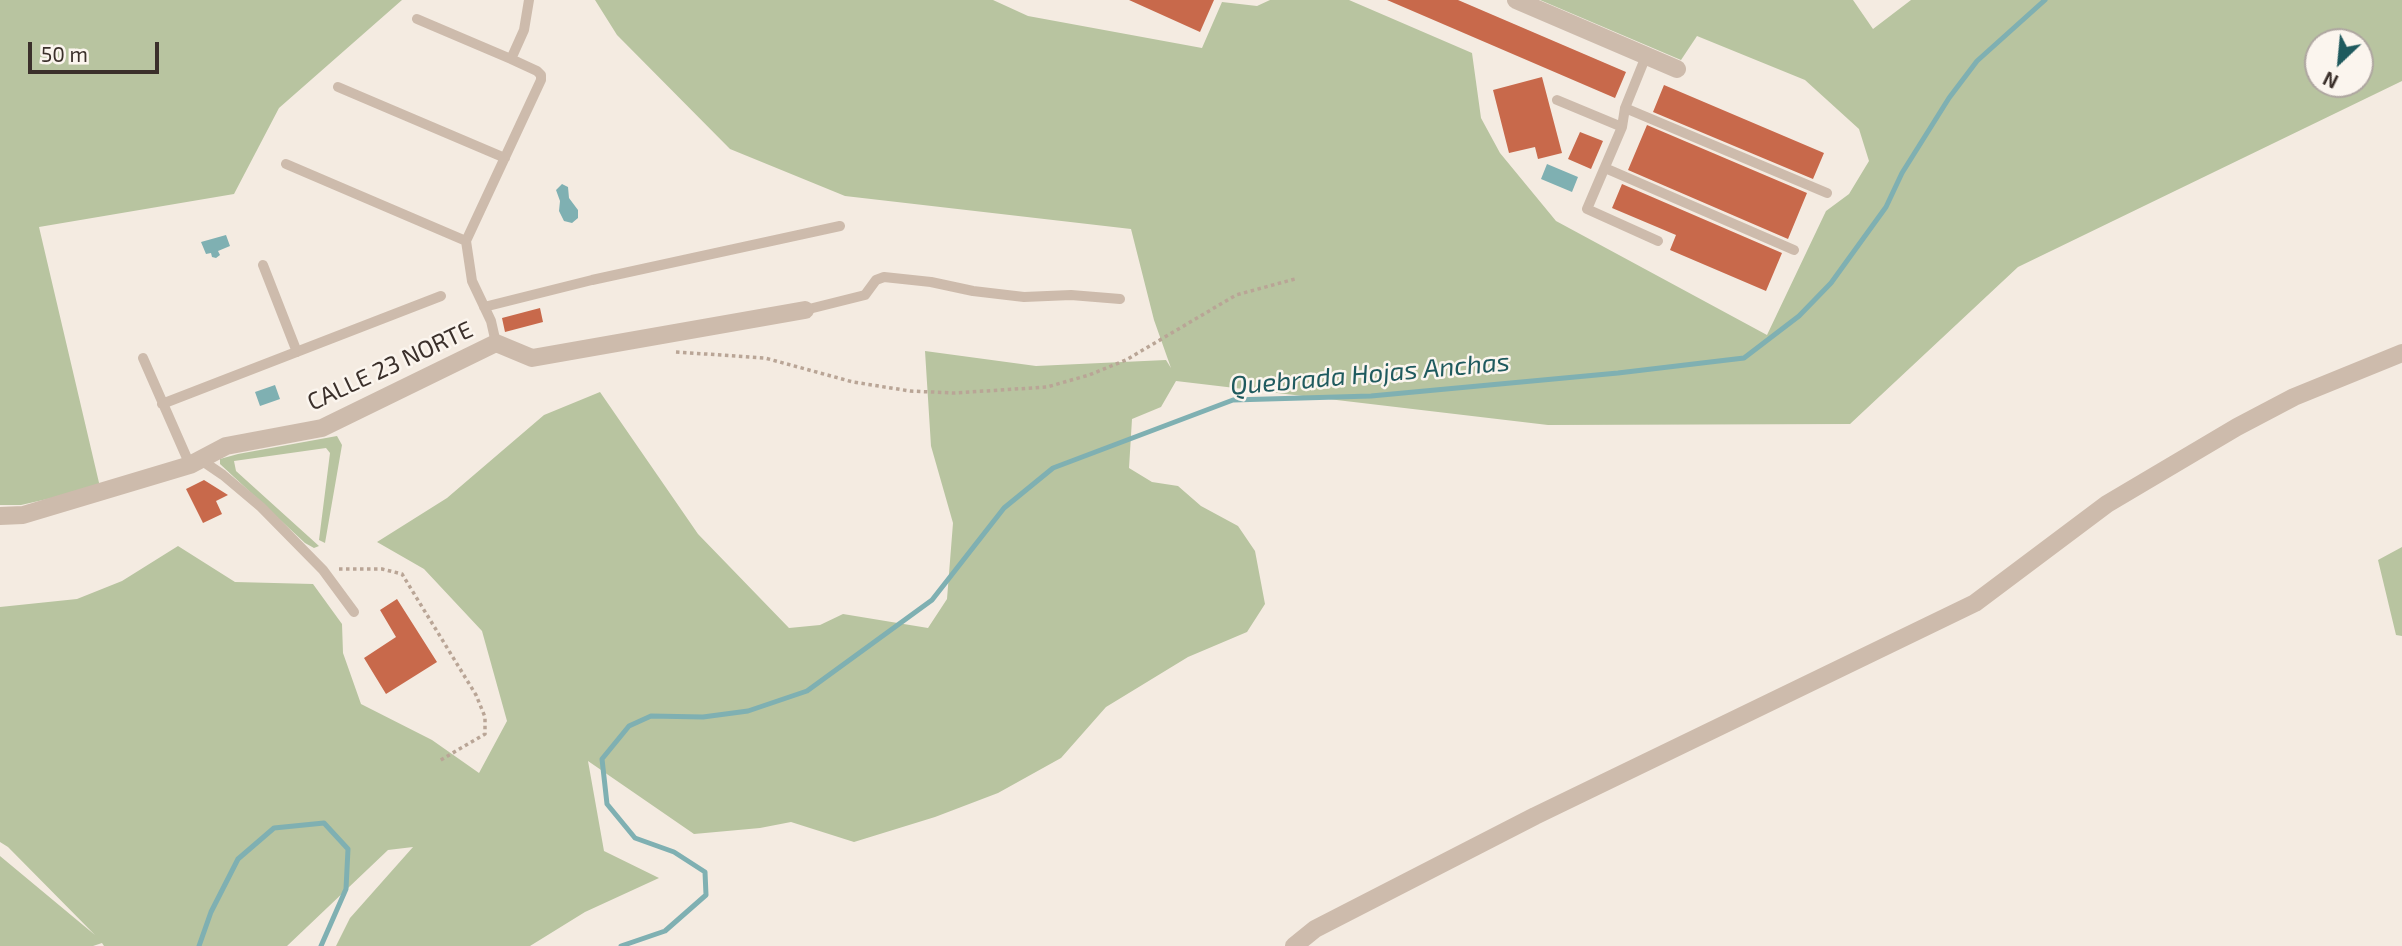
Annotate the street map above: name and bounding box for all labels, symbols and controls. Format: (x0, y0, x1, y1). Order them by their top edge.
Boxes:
scale bar (32, 28, 163, 72)
north arrow (2304, 28, 2374, 98)
text: 50 m (41, 41, 88, 66)
text: N (2319, 67, 2342, 94)
street label: CALLE 23 NORTE (303, 315, 477, 417)
water label: Quebrada Hojas Anchas (1229, 346, 1511, 402)

